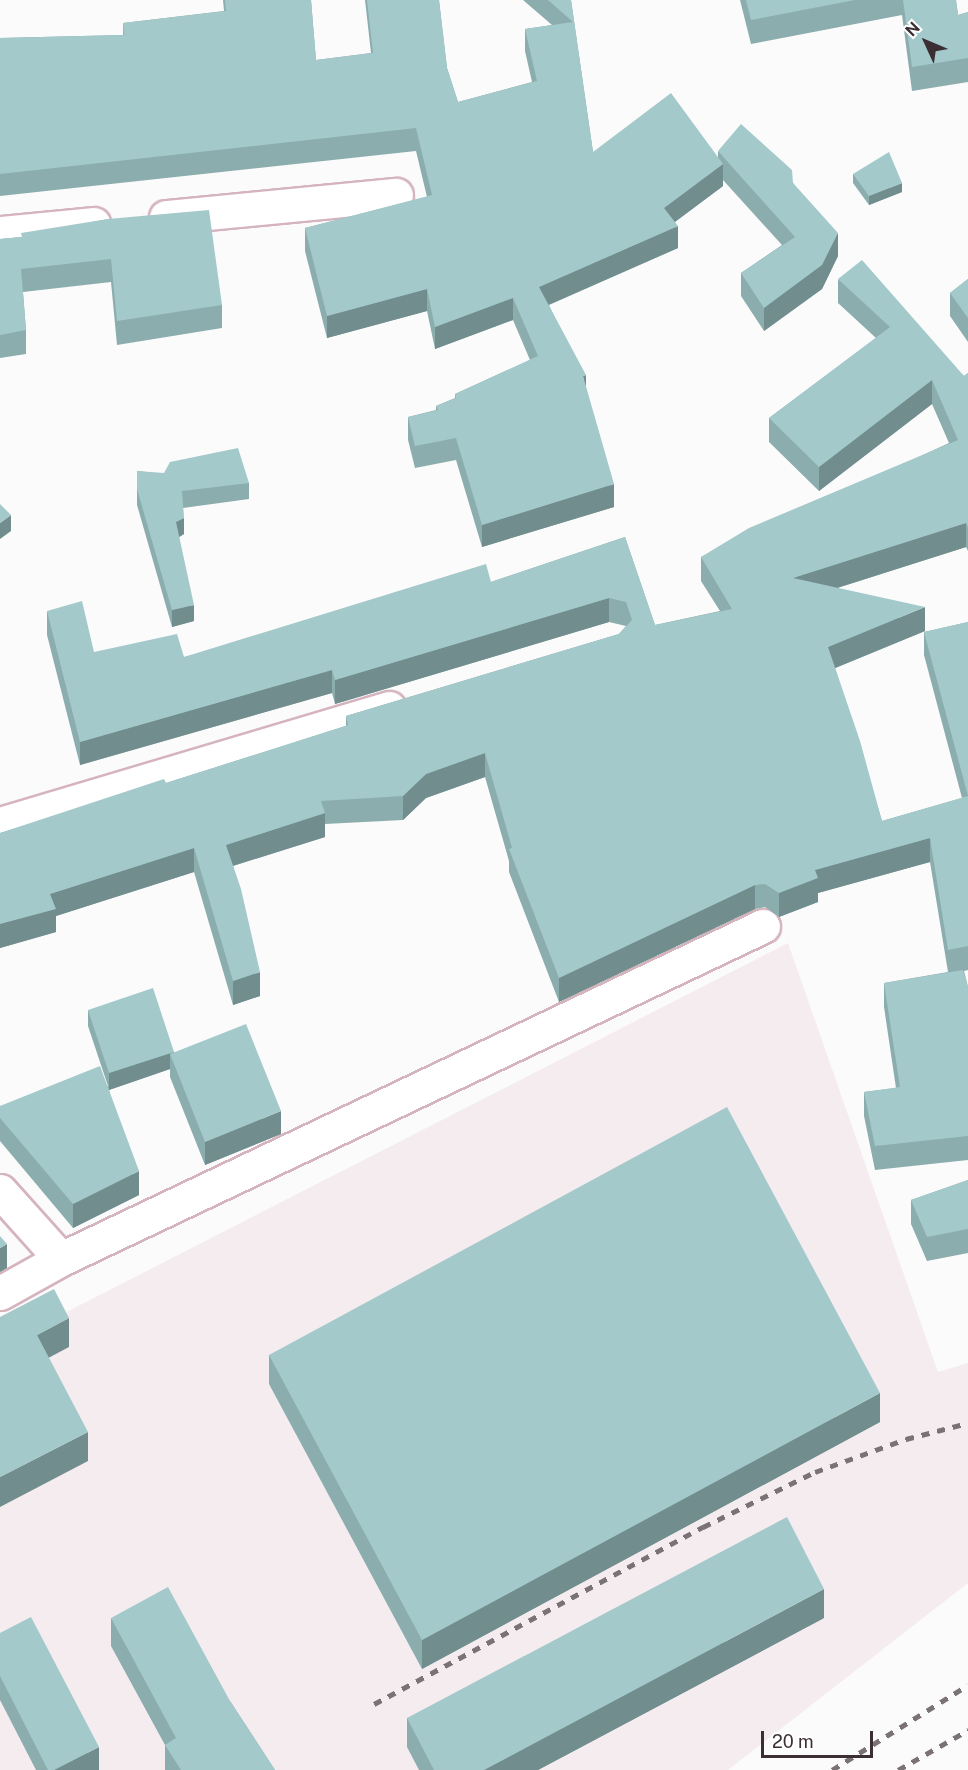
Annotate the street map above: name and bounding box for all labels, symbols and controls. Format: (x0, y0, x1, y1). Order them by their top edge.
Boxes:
north arrow (896, 12, 956, 72)
text: N (902, 18, 924, 40)
scale bar (764, 1719, 876, 1757)
text: 20 m (772, 1731, 814, 1752)

